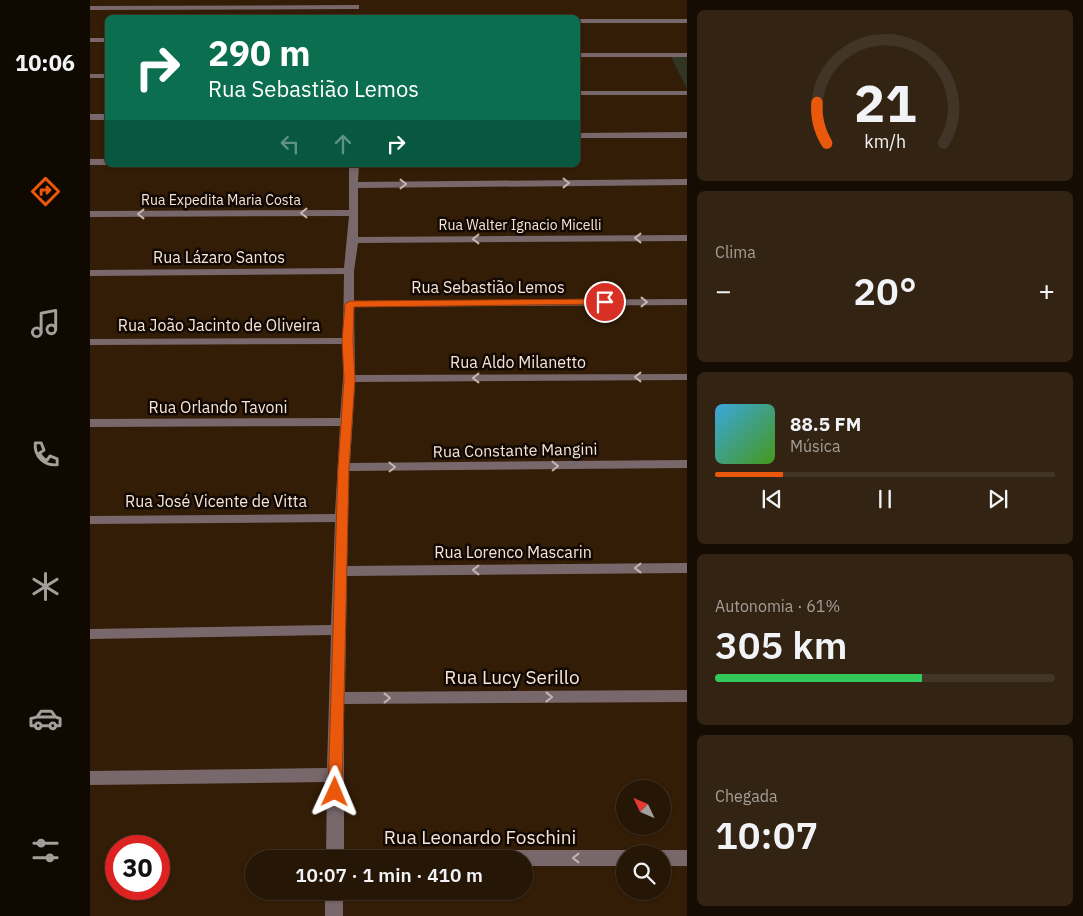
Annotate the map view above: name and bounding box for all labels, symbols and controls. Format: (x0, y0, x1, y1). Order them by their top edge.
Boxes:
text: 290 m (208, 30, 311, 76)
icon: right (125, 35, 190, 100)
text: 10:06 (15, 48, 75, 77)
text: 21 (854, 69, 916, 136)
text: Rua Sebastião Lemos (208, 74, 419, 103)
icon: left (276, 130, 304, 158)
icon: ahead (329, 130, 357, 158)
icon: right (382, 130, 410, 158)
text: km/h (864, 130, 906, 153)
icon: directions (28, 174, 63, 209)
one-way arrow (562, 178, 570, 188)
one-way arrow (400, 179, 408, 189)
street label: Rua Expedita Maria Costa (141, 191, 302, 209)
one-way arrow (299, 208, 307, 218)
one-way arrow (137, 209, 144, 219)
street label: Rua Walter Ignacio Micelli (439, 216, 601, 234)
one-way arrow (634, 233, 642, 243)
one-way arrow (471, 234, 479, 244)
text: Clima (715, 242, 756, 262)
street label: Rua Lázaro Santos (153, 247, 285, 267)
text: 20° (853, 266, 917, 315)
text: − (715, 272, 732, 309)
text: + (1038, 272, 1055, 309)
street label: Rua Sebastião Lemos (411, 277, 565, 297)
pin (584, 281, 626, 323)
icon: arrive (591, 288, 619, 316)
one-way arrow (640, 297, 648, 307)
icon: music (28, 306, 63, 341)
street label: Rua João Jacinto de Oliveira (118, 315, 321, 335)
street label: Rua Aldo Milanetto (450, 352, 586, 372)
one-way arrow (634, 372, 642, 383)
one-way arrow (471, 373, 479, 384)
street label: Rua Orlando Tavoni (148, 397, 288, 417)
text: 88.5 FM (790, 412, 861, 436)
text: Música (790, 436, 840, 456)
icon: phone (28, 437, 63, 472)
street label: Rua Constante Mangini (432, 439, 598, 461)
one-way arrow (551, 460, 559, 471)
one-way arrow (388, 462, 396, 472)
icon: previous (758, 485, 786, 513)
icon: pause (871, 485, 899, 513)
icon: next (984, 485, 1012, 513)
street label: Rua José Vicente de Vitta (125, 491, 307, 511)
street label: Rua Lorenco Mascarin (434, 542, 592, 562)
one-way arrow (634, 563, 642, 573)
one-way arrow (471, 564, 479, 575)
icon: climate (28, 569, 63, 604)
text: Autonomia · 61% (715, 596, 840, 616)
text: 305 km (715, 620, 847, 669)
street label: Rua Lucy Serillo (444, 665, 580, 689)
one-way arrow (546, 692, 554, 702)
one-way arrow (384, 693, 391, 703)
icon: car (28, 701, 63, 736)
position arrow (308, 765, 360, 817)
north arrow (616, 780, 671, 835)
map controls (616, 780, 671, 900)
text: Chegada (715, 786, 778, 806)
text: 10:07 (715, 810, 818, 859)
street label: Rua Leonardo Foschini (384, 825, 576, 849)
icon: filters (28, 833, 63, 868)
speed limit sign: 30 (105, 835, 170, 900)
button: search (616, 845, 671, 900)
one-way arrow (572, 853, 580, 863)
text: 10:07 · 1 min · 410 m (295, 863, 483, 887)

